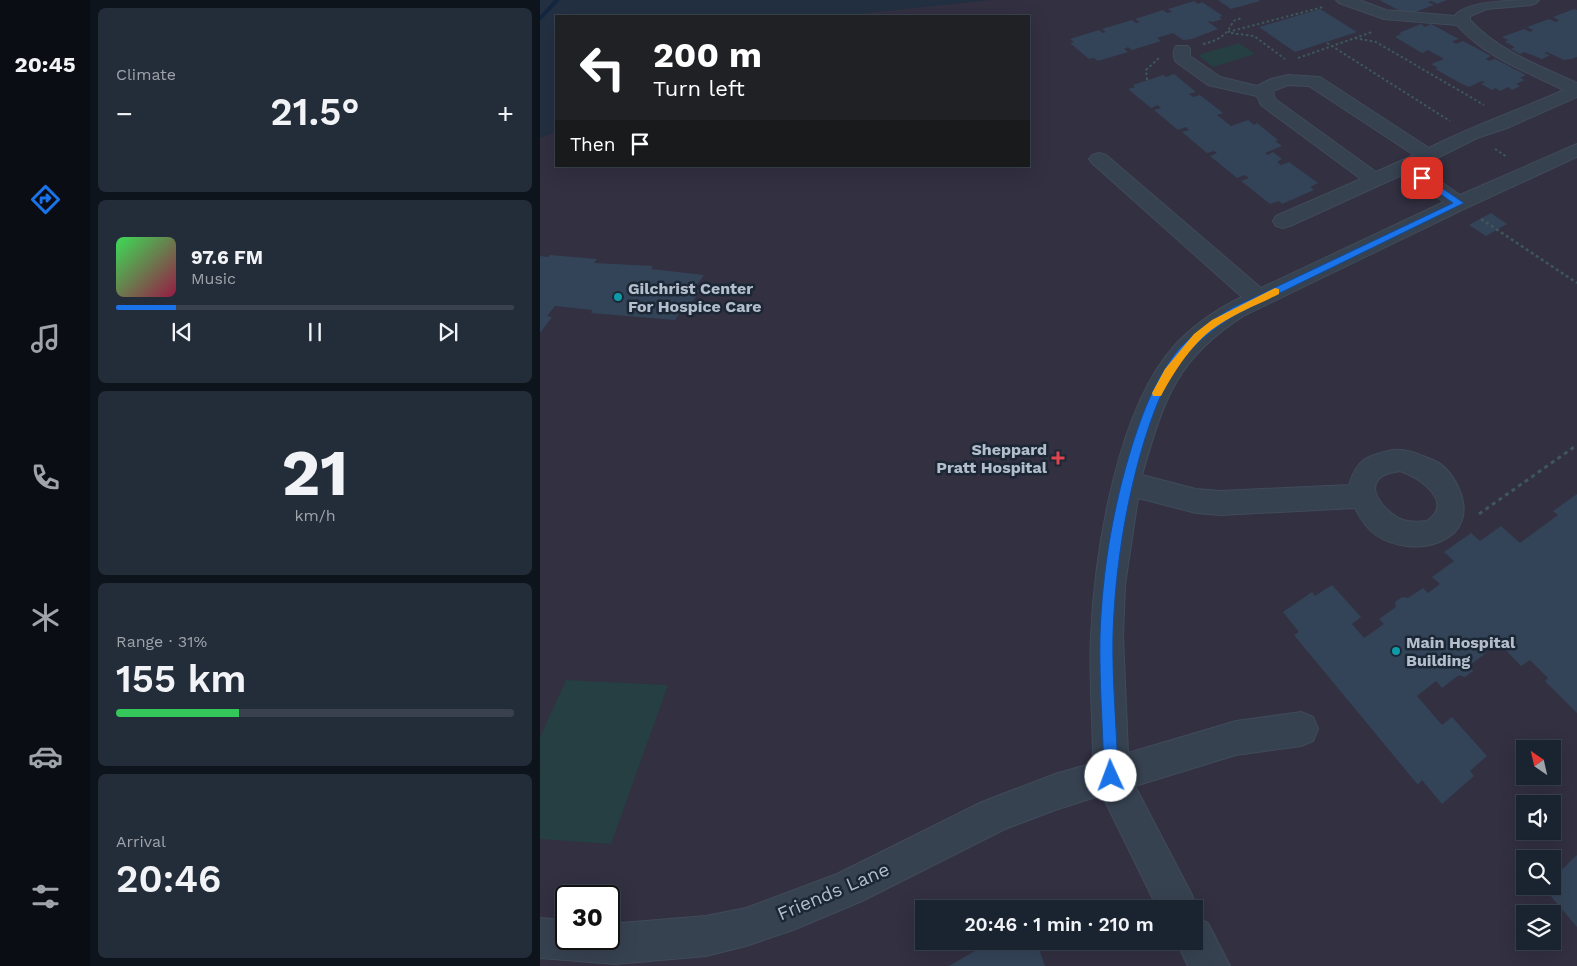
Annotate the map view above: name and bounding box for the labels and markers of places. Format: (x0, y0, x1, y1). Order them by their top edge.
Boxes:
pin (1401, 157, 1443, 199)
place label: Gilchrist Center For Hospice Care (628, 279, 762, 316)
marker: Gilchrist Center For Hospice Care (612, 291, 624, 303)
place label: Sheppard Pratt Hospital (936, 440, 1048, 477)
marker: Sheppard Pratt Hospital (1051, 451, 1065, 465)
place label: Main Hospital Building (1406, 633, 1516, 670)
marker: Main Hospital Building (1390, 645, 1402, 657)

